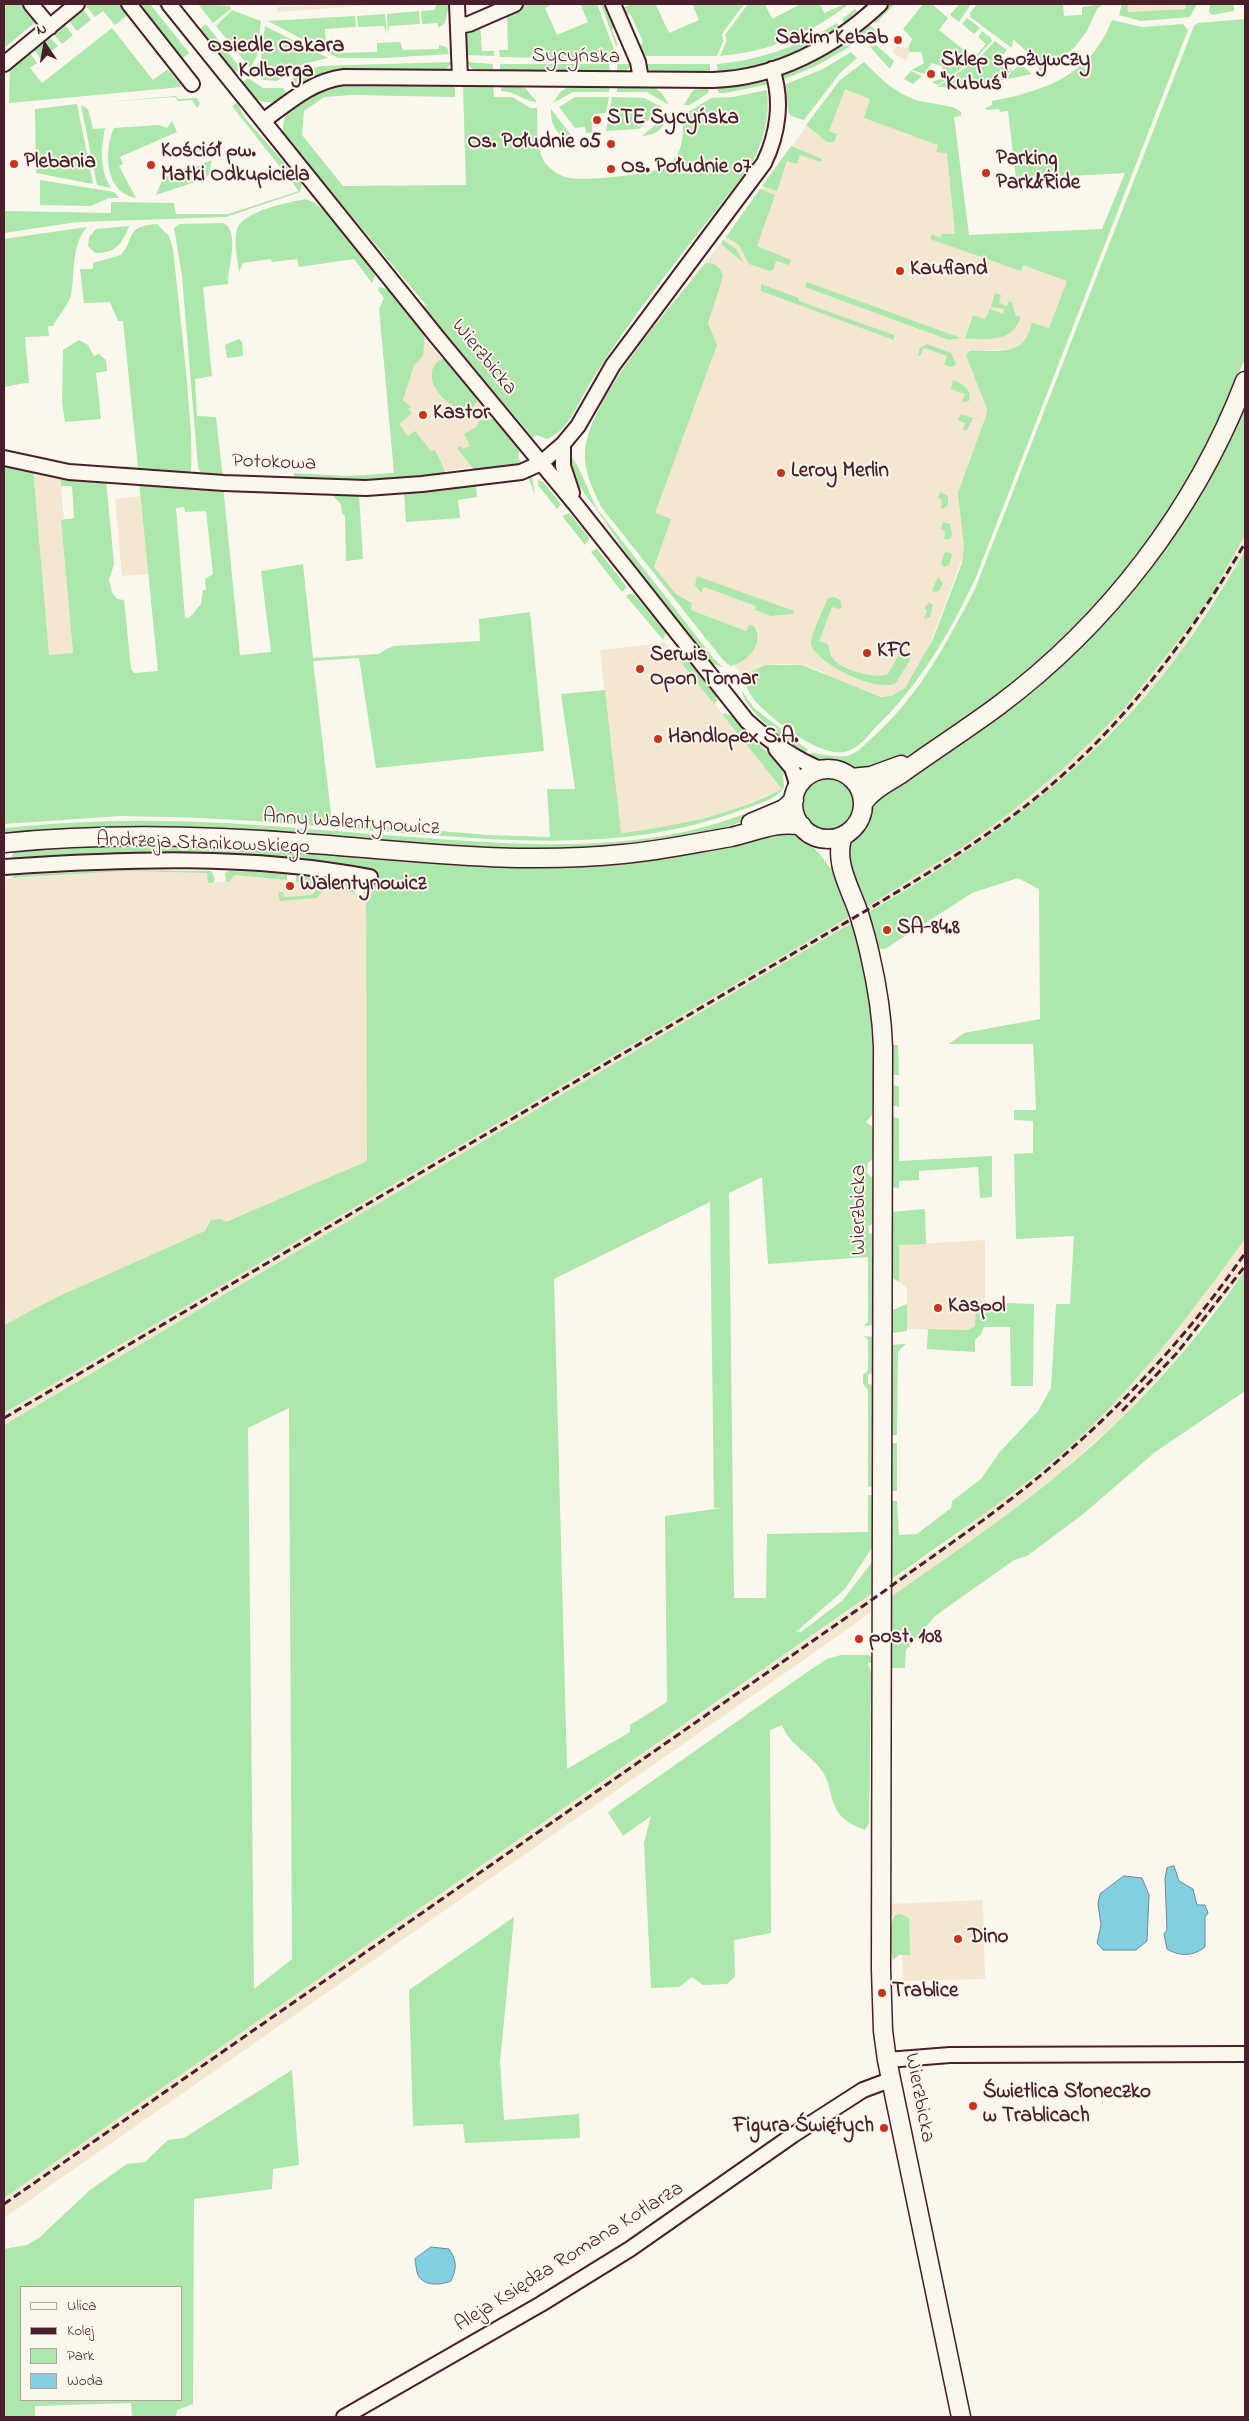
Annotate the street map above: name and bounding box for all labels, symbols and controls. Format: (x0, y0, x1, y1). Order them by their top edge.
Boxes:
text: N (35, 19, 49, 41)
north arrow (20, 20, 70, 70)
place label: Sakim Kebab (776, 27, 888, 53)
district label: Osiedle Oskara Kolberga (208, 34, 344, 86)
marker: Sakim Kebab (892, 34, 904, 46)
street label: Sycyńska (532, 45, 620, 71)
place label: Sklep spożywczy "Kubuś" (941, 49, 1090, 99)
marker: Sklep spożywczy "Kubuś" (925, 68, 937, 80)
place label: STE Sycyńska (607, 107, 739, 133)
marker: STE Sycyńska (591, 114, 603, 126)
place label: Os. Południe 05 (467, 131, 601, 157)
marker: Os. Południe 05 (605, 138, 617, 150)
place label: Kościół pw. Matki Odkupiciela (161, 140, 310, 190)
place label: Parking Park&Ride (996, 148, 1080, 198)
place label: Plebania (24, 151, 96, 177)
place label: Os. Południe 07 (621, 156, 751, 182)
marker: Plebania (8, 158, 20, 170)
marker: Kościół pw. Matki Odkupiciela (145, 159, 157, 171)
marker: Os. Południe 07 (605, 163, 617, 175)
marker: Parking Park&Ride (980, 167, 992, 179)
place label: Kaufland (910, 258, 988, 284)
marker: Kaufland (894, 265, 906, 277)
street label: Wierzbicka (445, 315, 521, 401)
place label: Kastor (433, 402, 490, 428)
marker: Kastor (417, 409, 429, 421)
street label: Potokowa (231, 450, 317, 478)
place label: Leroy Merlin (791, 460, 889, 486)
marker: Leroy Merlin (775, 467, 787, 479)
place label: KFC (877, 640, 911, 666)
place label: Serwis Opon Tomar (650, 644, 758, 694)
marker: KFC (861, 647, 873, 659)
marker: Serwis Opon Tomar (634, 663, 646, 675)
place label: Handlopex S.A. (668, 726, 799, 752)
marker: Handlopex S.A. (652, 733, 664, 745)
street label: Anny Walentynowicz (262, 805, 440, 843)
street label: Andrzeja Stanikowskiego (96, 829, 310, 861)
place label: Walentynowicz (300, 873, 427, 899)
marker: Walentynowicz (284, 880, 296, 892)
place label: SA-84.8 (897, 917, 960, 943)
marker: SA-84.8 (881, 924, 893, 936)
street label: Wierzbicka (848, 1165, 874, 1255)
place label: Kaspol (948, 1295, 1005, 1321)
marker: Kaspol (932, 1302, 944, 1314)
place label: post. 108 (869, 1626, 942, 1652)
marker: post. 108 (853, 1633, 865, 1645)
place label: Dino (968, 1926, 1008, 1952)
marker: Dino (952, 1933, 964, 1945)
place label: Trablice (892, 1980, 958, 2006)
marker: Trablice (876, 1987, 888, 1999)
street label: Wierzbicka (897, 2051, 939, 2145)
place label: Świetlica Słoneczko w Trablicach (983, 2081, 1151, 2131)
marker: Świetlica Słoneczko w Trablicach (967, 2100, 979, 2112)
place label: Figura Świętych (733, 2115, 874, 2141)
marker: Figura Świętych (878, 2122, 890, 2134)
street label: Aleja Księdza Romana Kotlarza (451, 2177, 689, 2339)
legend (20, 2286, 182, 2401)
text: Ulica (67, 2295, 96, 2317)
text: Kolej (67, 2320, 94, 2342)
text: Park (67, 2345, 94, 2367)
text: Woda (67, 2370, 103, 2392)

